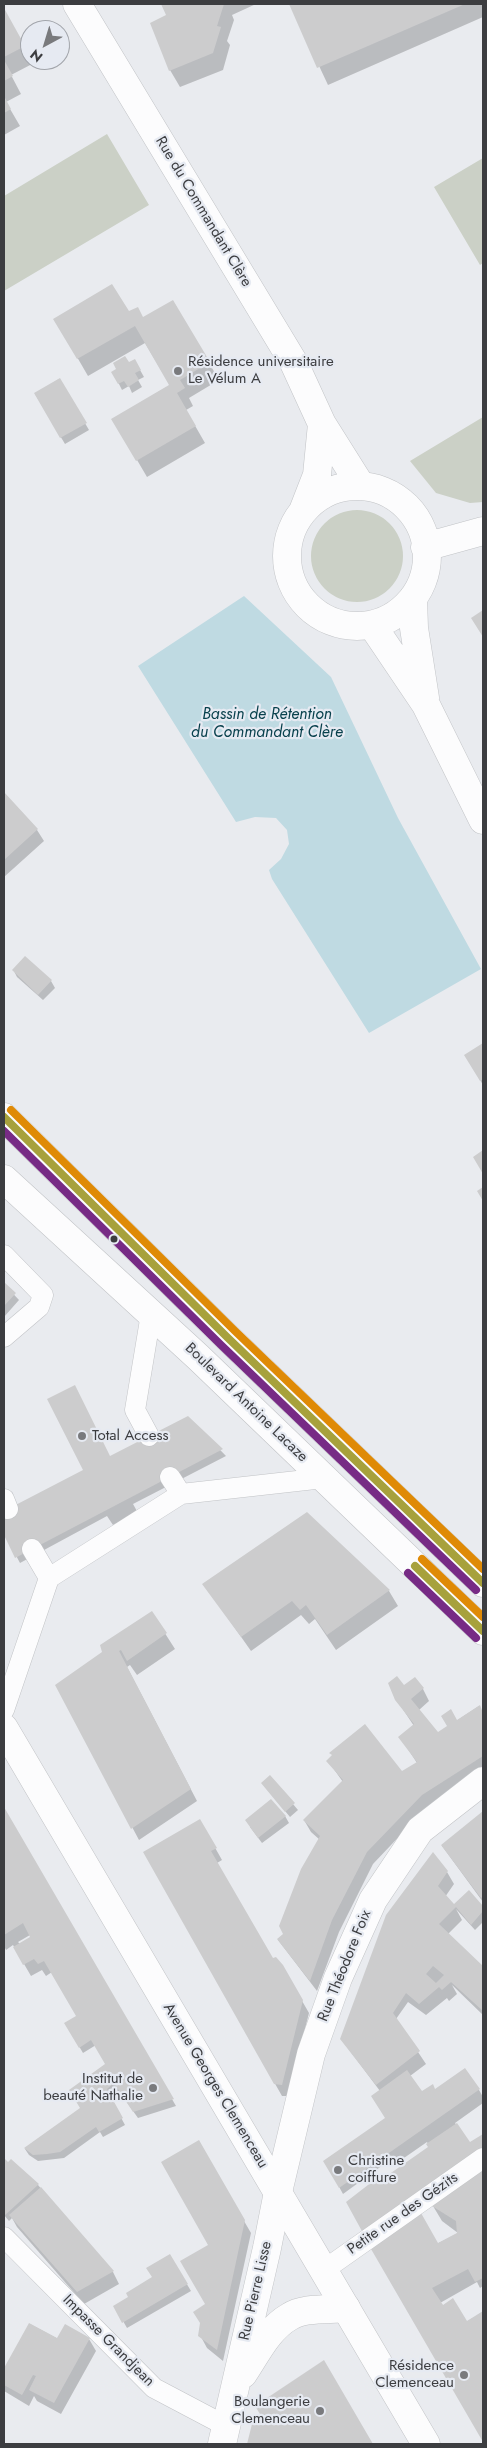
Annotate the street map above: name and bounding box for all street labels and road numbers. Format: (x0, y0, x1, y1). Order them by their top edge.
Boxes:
street label: Rue du Commandant Clère (151, 134, 255, 290)
street label: Boulevard Antoine Lacaze (181, 1340, 311, 1466)
street label: Rue Théodore Foix (314, 1908, 376, 2024)
street label: Avenue Georges Clemenceau (159, 2000, 271, 2172)
street label: Petite rue des Gézits (344, 2169, 462, 2259)
street label: Rue Pierre Lisse (236, 2240, 276, 2342)
street label: Impasse Grandjean (58, 2291, 158, 2391)

